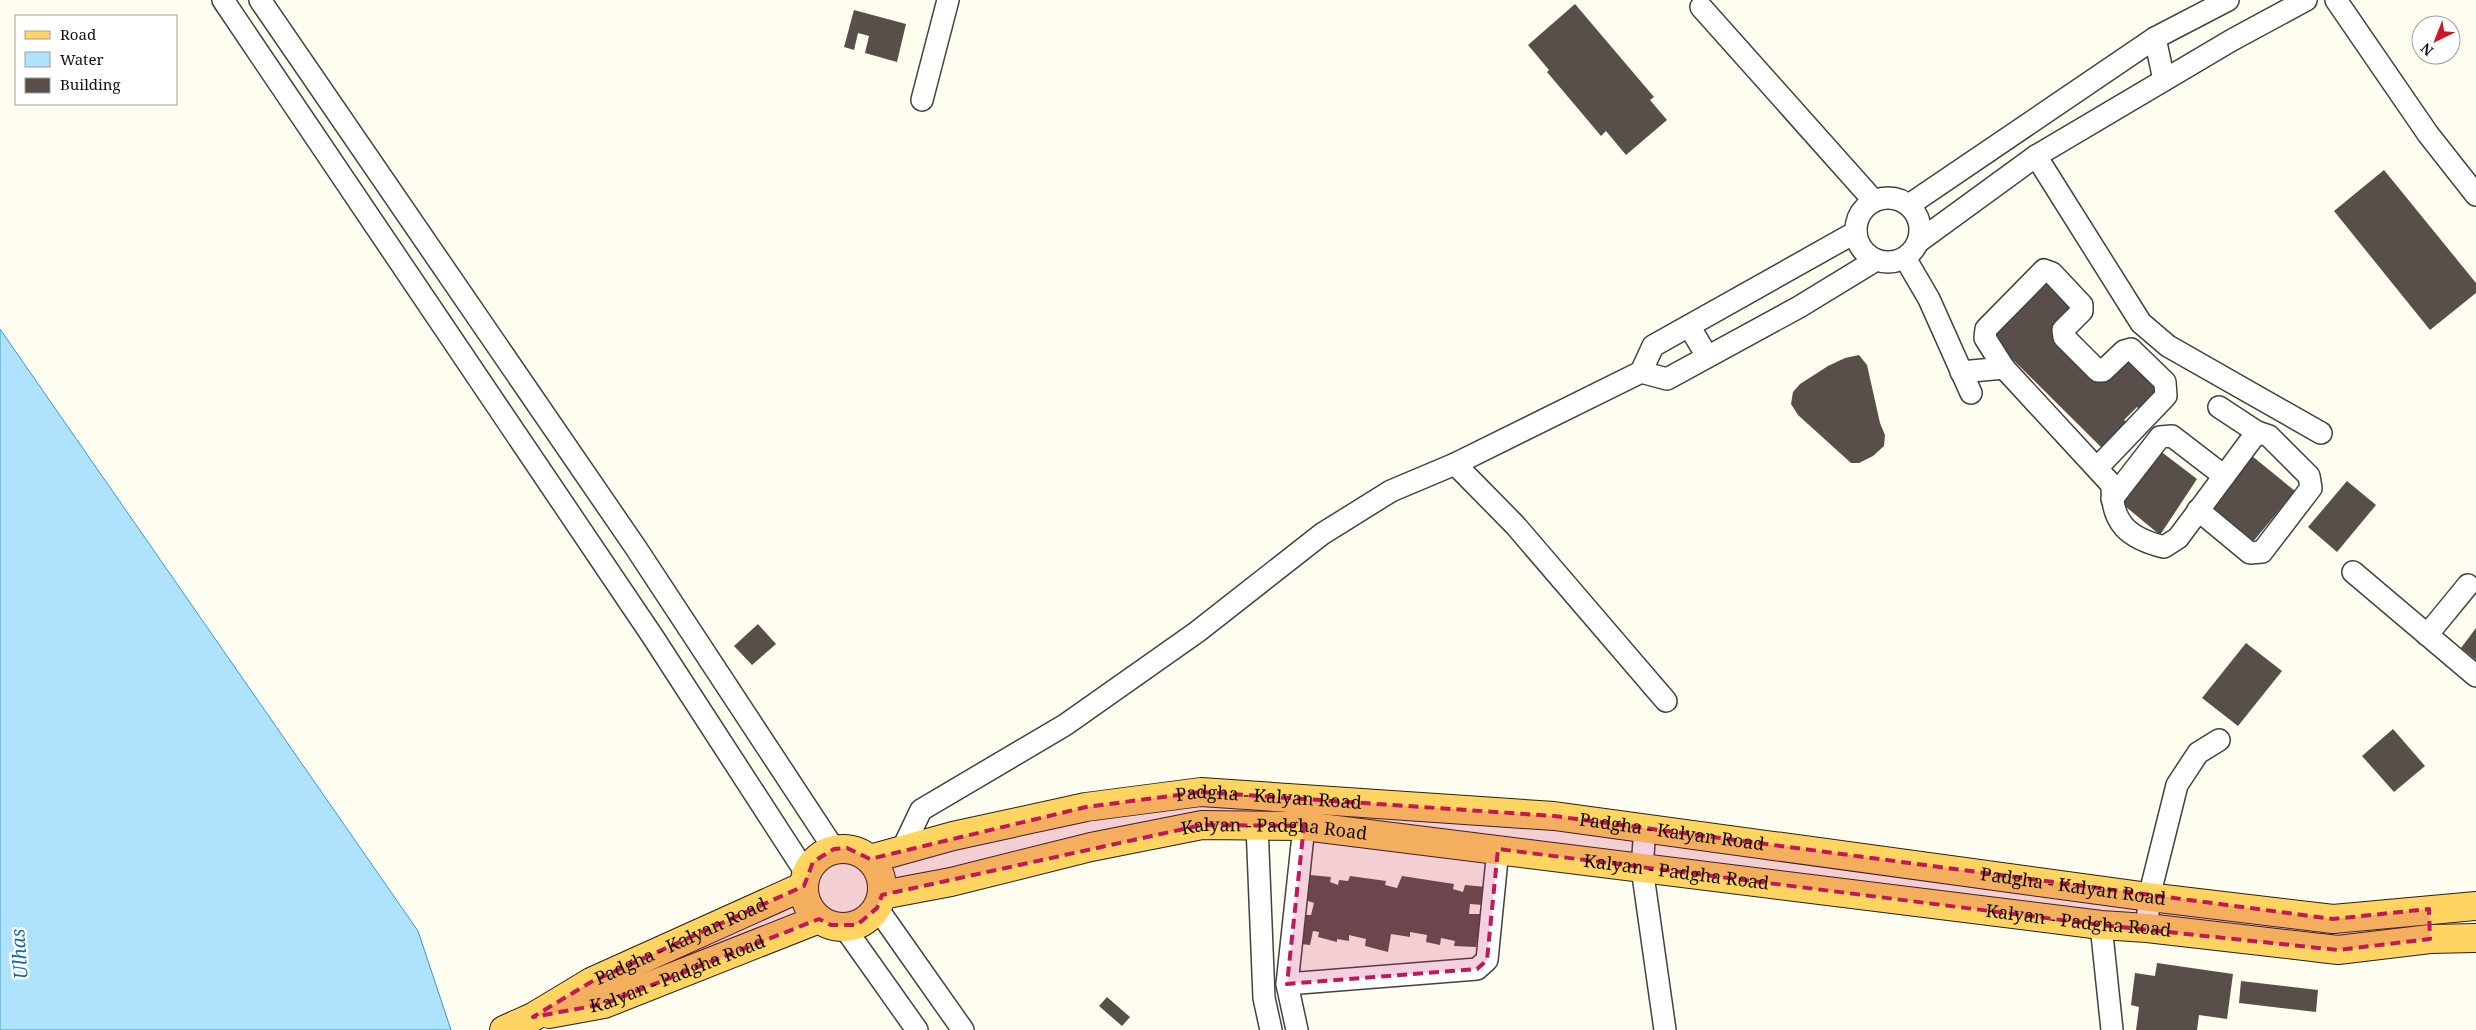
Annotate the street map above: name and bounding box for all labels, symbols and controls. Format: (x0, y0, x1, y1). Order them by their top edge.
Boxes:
legend (15, 15, 178, 105)
north arrow (2411, 15, 2461, 65)
text: Road (60, 24, 96, 44)
text: N (2416, 39, 2437, 61)
text: Water (60, 49, 103, 69)
text: Building (60, 74, 121, 94)
street label: Padgha - Kalyan Road (1174, 779, 1363, 814)
street label: Padgha - Kalyan Road (1578, 807, 1766, 856)
street label: Kalyan - Padgha Road (1179, 812, 1369, 845)
street label: Kalyan - Padgha Road (1582, 848, 1771, 895)
street label: Padgha - Kalyan Road (1979, 861, 2167, 910)
street label: Padgha - Kalyan Road (590, 891, 770, 990)
street label: Kalyan - Padgha Road (1984, 898, 2173, 942)
water label: Ulhas (4, 928, 34, 980)
street label: Kalyan - Padgha Road (588, 929, 768, 1017)

